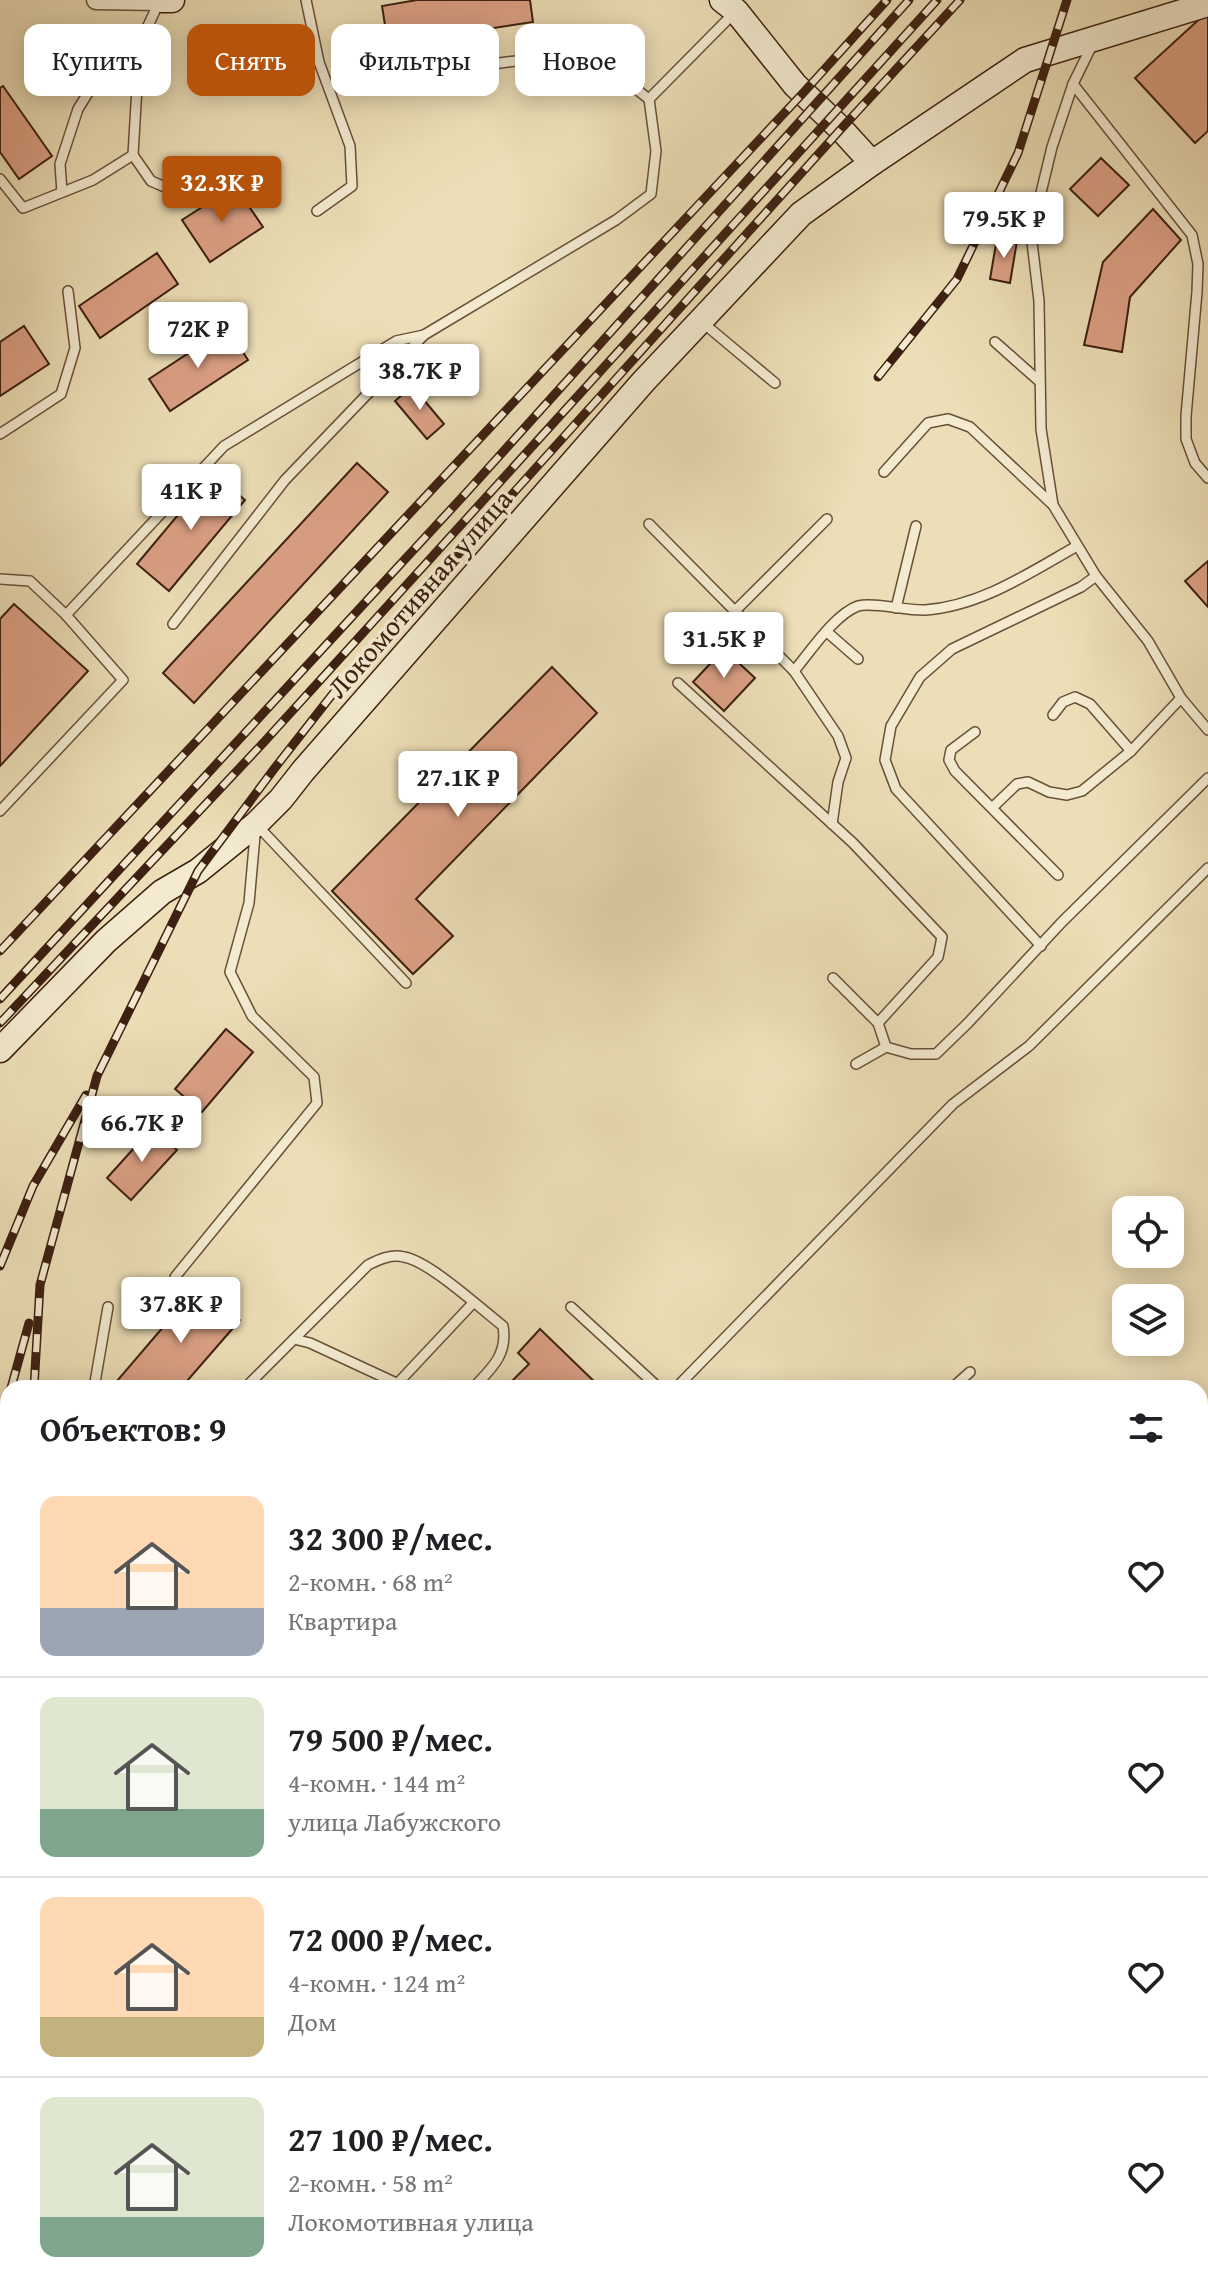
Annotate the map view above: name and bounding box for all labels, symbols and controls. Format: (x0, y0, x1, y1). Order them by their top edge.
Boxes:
chip: Купить (24, 24, 171, 96)
chip: Снять (187, 24, 315, 96)
chip: Фильтры (331, 24, 499, 96)
chip: Новое (515, 24, 645, 96)
pin: 32.3K ₽ (148, 156, 296, 224)
text: 32.3K ₽ (180, 162, 264, 201)
pin: 79.5K ₽ (930, 192, 1078, 260)
text: 79.5K ₽ (962, 198, 1046, 237)
pin: 72K ₽ (142, 302, 254, 370)
text: 72K ₽ (167, 308, 229, 347)
pin: 38.7K ₽ (346, 344, 494, 412)
text: 38.7K ₽ (378, 350, 462, 389)
pin: 41K ₽ (135, 464, 247, 532)
text: 41K ₽ (160, 470, 222, 509)
street label: Локомотивная улица (317, 479, 522, 706)
pin: 31.5K ₽ (650, 612, 798, 680)
text: 31.5K ₽ (682, 618, 766, 657)
pin: 27.1K ₽ (384, 751, 532, 819)
text: 27.1K ₽ (416, 757, 500, 796)
pin: 66.7K ₽ (68, 1096, 216, 1164)
text: 66.7K ₽ (100, 1102, 184, 1141)
map controls (1112, 1196, 1184, 1356)
button: locate (1112, 1196, 1184, 1268)
pin: 37.8K ₽ (107, 1277, 255, 1345)
text: 37.8K ₽ (139, 1283, 223, 1322)
button: layers (1112, 1284, 1184, 1356)
text: Объектов: 9 (40, 1404, 226, 1453)
icon: filters (1124, 1406, 1168, 1450)
text: 32 300 ₽/мес. (288, 1513, 493, 1562)
icon: home (104, 1528, 200, 1624)
icon: heart (1124, 1554, 1168, 1598)
text: 2-комн. · 68 m² (288, 1562, 453, 1601)
text: Квартира (288, 1601, 397, 1640)
text: 79 500 ₽/мес. (288, 1714, 493, 1763)
icon: home (104, 1729, 200, 1825)
icon: heart (1124, 1755, 1168, 1799)
text: 4-комн. · 144 m² (288, 1763, 465, 1802)
text: улица Лабужского (288, 1802, 501, 1841)
text: 72 000 ₽/мес. (288, 1914, 493, 1963)
icon: home (104, 1929, 200, 2025)
icon: heart (1124, 1955, 1168, 1999)
text: 4-комн. · 124 m² (288, 1963, 465, 2002)
text: Дом (288, 2002, 336, 2041)
text: 27 100 ₽/мес. (288, 2114, 493, 2163)
icon: home (104, 2129, 200, 2225)
icon: heart (1124, 2155, 1168, 2199)
text: 2-комн. · 58 m² (288, 2163, 453, 2202)
text: Локомотивная улица (288, 2202, 534, 2241)

